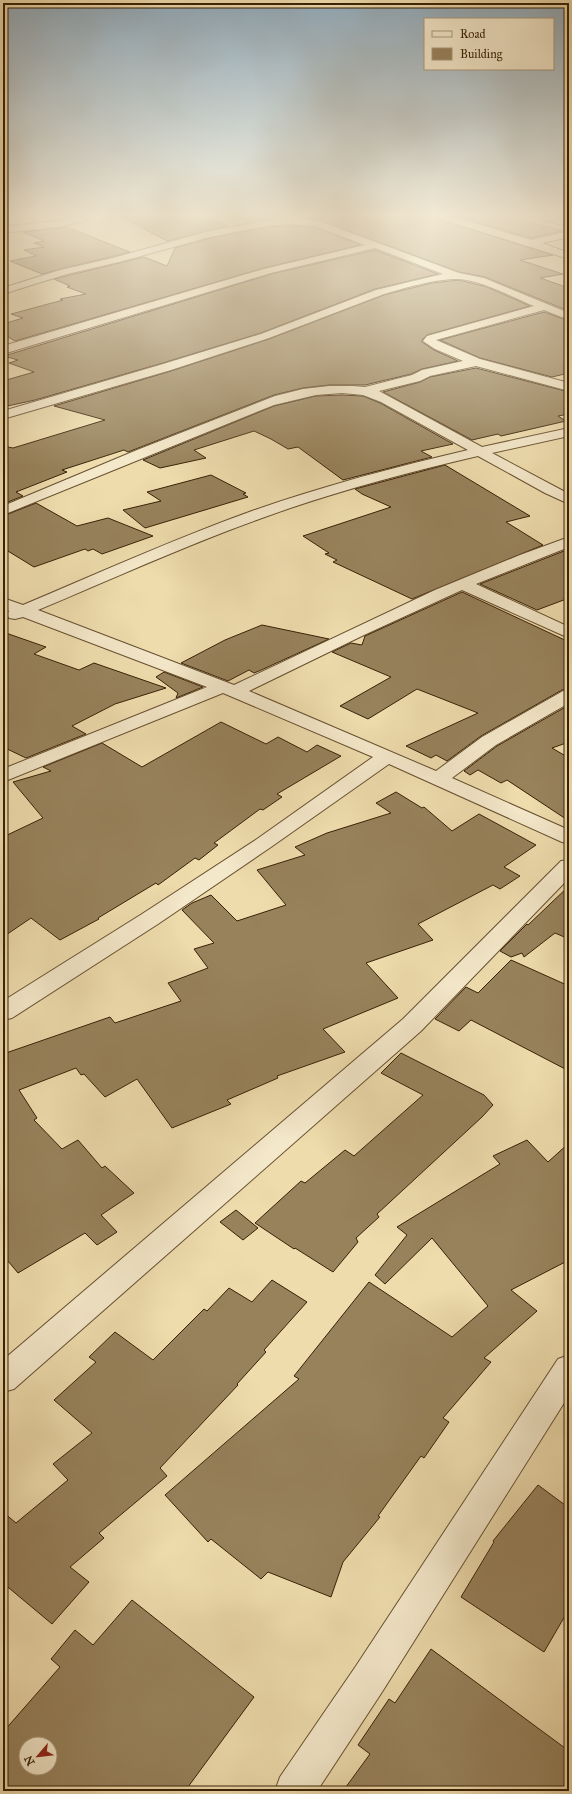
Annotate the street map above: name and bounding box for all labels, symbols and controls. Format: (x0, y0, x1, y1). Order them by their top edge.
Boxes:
legend (424, 18, 554, 70)
text: Road (460, 27, 486, 41)
text: Building (460, 47, 503, 62)
north arrow (18, 1736, 58, 1776)
text: N (21, 1753, 38, 1768)

